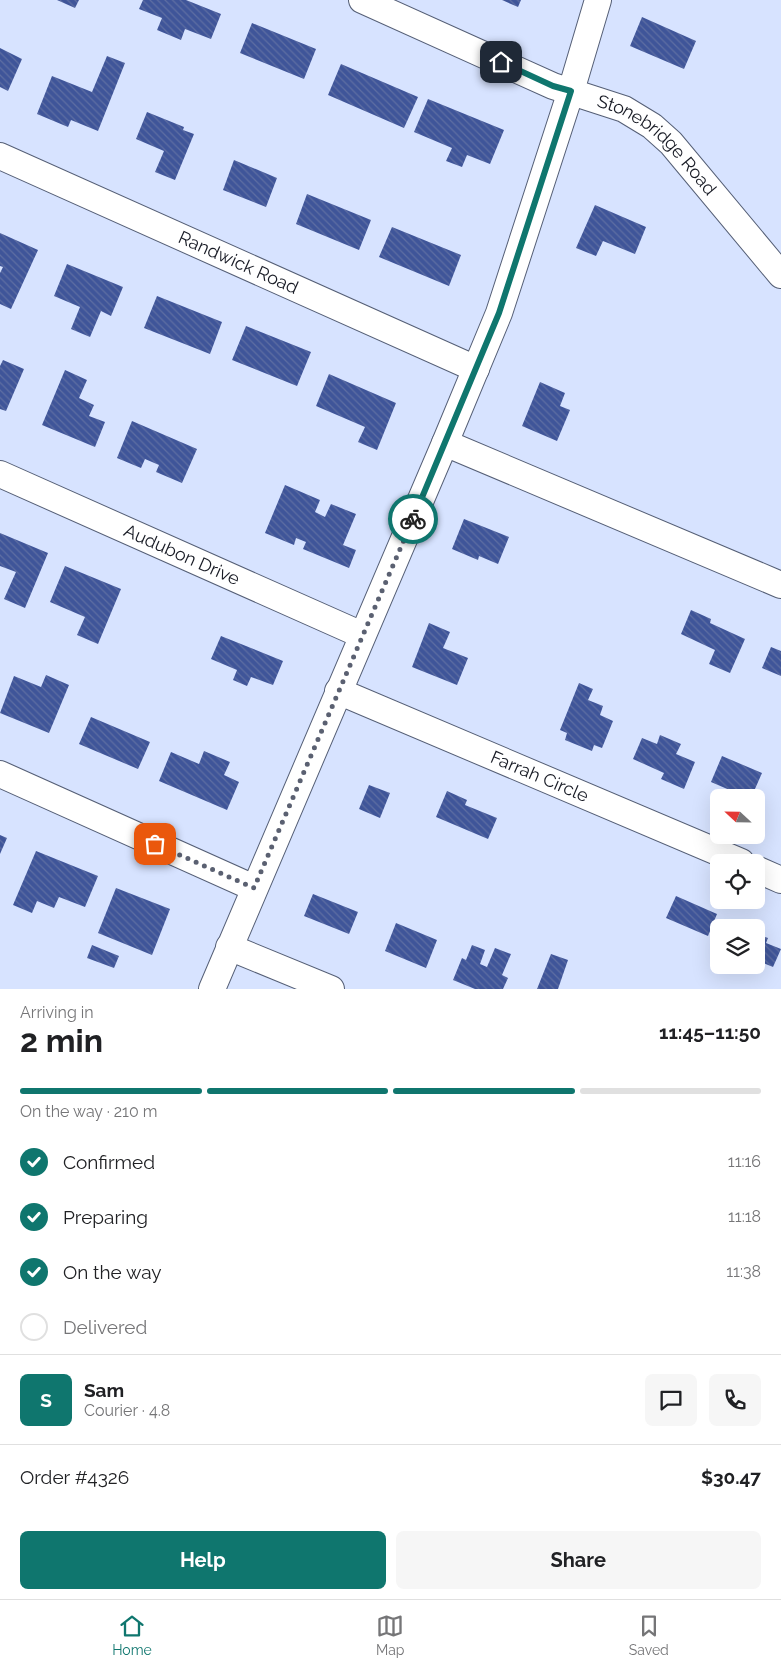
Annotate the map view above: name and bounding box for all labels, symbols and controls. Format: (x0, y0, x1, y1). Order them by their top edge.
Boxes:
pin (480, 41, 522, 83)
icon: home (487, 48, 515, 76)
street label: Stonebridge Road (595, 90, 721, 199)
street label: Randwick Road (175, 226, 302, 298)
courier (388, 494, 438, 544)
icon: bike (399, 505, 427, 533)
street label: Audubon Drive (121, 520, 244, 589)
street label: Farrah Circle (488, 746, 592, 806)
north arrow (710, 789, 765, 844)
map controls (710, 789, 765, 974)
pin (134, 823, 176, 865)
icon: bag (141, 830, 169, 858)
button: locate (710, 854, 765, 909)
button: layers (710, 919, 765, 974)
text: Arriving in (20, 1003, 94, 1022)
text: 11:45–11:50 (659, 1021, 761, 1043)
text: 2 min (20, 1022, 103, 1059)
text: On the way · 210 m (20, 1102, 158, 1121)
icon: check (20, 1148, 48, 1176)
text: Confirmed (63, 1151, 155, 1173)
text: 11:16 (728, 1152, 761, 1171)
icon: check (20, 1203, 48, 1231)
text: Preparing (63, 1206, 148, 1228)
text: 11:18 (728, 1207, 761, 1226)
icon: check (20, 1258, 48, 1286)
text: On the way (63, 1261, 162, 1283)
text: 11:38 (726, 1262, 761, 1281)
text: Delivered (63, 1316, 147, 1338)
button: chat (645, 1374, 697, 1426)
button: phone (709, 1374, 761, 1426)
text: Sam (84, 1379, 124, 1401)
text: S (40, 1389, 52, 1411)
text: Courier · 4.8 (84, 1401, 170, 1420)
text: Order #4326 (20, 1466, 129, 1488)
text: $30.47 (701, 1466, 761, 1488)
button: Help (20, 1531, 386, 1589)
button: Share (396, 1531, 761, 1589)
tab: Home (112, 1612, 152, 1658)
tab: Map (376, 1612, 405, 1658)
tab: Saved (629, 1612, 669, 1658)

